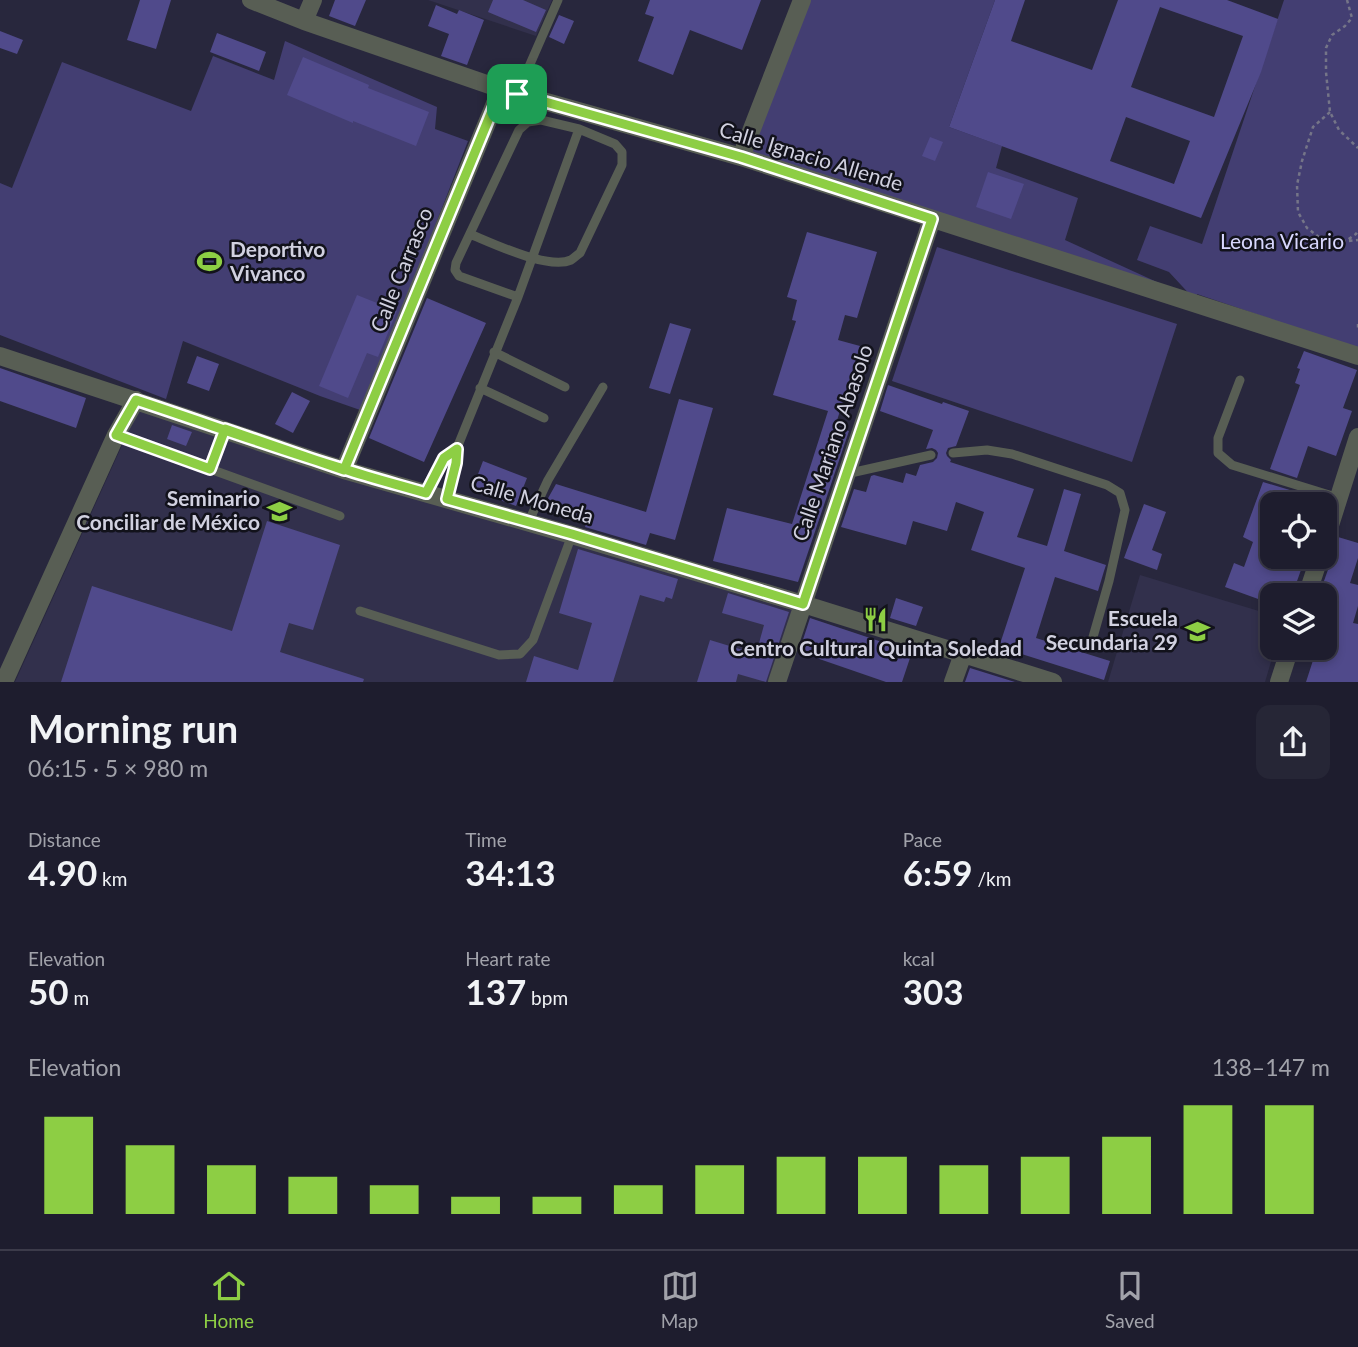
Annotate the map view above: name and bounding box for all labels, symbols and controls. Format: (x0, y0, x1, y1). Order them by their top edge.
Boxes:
pin (487, 64, 547, 124)
icon: arrive (498, 75, 536, 113)
street label: Calle Ignacio Allende (717, 116, 906, 195)
street label: Calle Carrasco (364, 204, 437, 335)
park label: Leona Vicario (1220, 228, 1344, 253)
place label: Deportivo Vivanco (229, 236, 325, 285)
sports icon: Deportivo Vivanco (196, 248, 224, 276)
street label: Calle Mariano Abasolo (786, 341, 877, 544)
street label: Calle Moneda (468, 469, 597, 528)
place label: Seminario Conciliar de México (76, 485, 260, 534)
map controls (1260, 492, 1337, 660)
button: locate (1260, 492, 1337, 569)
school or university icon: Seminario Conciliar de México (266, 497, 294, 525)
button: layers (1260, 583, 1337, 660)
place label: Escuela Secundaria 29 (1046, 605, 1178, 654)
restaurant icon: Centro Cultural Quinta Soledad (862, 606, 890, 634)
school or university icon: Escuela Secundaria 29 (1184, 617, 1212, 645)
place label: Centro Cultural Quinta Soledad (730, 635, 1022, 660)
text: Morning run (28, 705, 238, 751)
button: share (1256, 705, 1330, 779)
text: 06:15 · 5 × 980 m (28, 754, 208, 782)
text: Distance (28, 828, 101, 851)
text: Time (465, 828, 507, 851)
text: Pace (903, 828, 942, 851)
text: 4.90 (28, 851, 97, 893)
text: 34:13 (465, 851, 556, 893)
text: 6:59 (903, 851, 973, 893)
text: km (97, 867, 127, 890)
text: /km (973, 867, 1011, 890)
text: Elevation (28, 947, 105, 970)
text: Heart rate (465, 947, 551, 970)
text: kcal (903, 947, 935, 970)
text: 50 (28, 970, 69, 1012)
text: 137 (465, 970, 526, 1012)
text: 303 (903, 970, 964, 1012)
text: m (69, 986, 89, 1009)
text: bpm (526, 986, 568, 1009)
text: Elevation (28, 1053, 121, 1081)
text: 138–147 m (1212, 1053, 1330, 1081)
tab: Home (203, 1267, 254, 1332)
tab: Map (661, 1267, 699, 1332)
tab: Saved (1105, 1267, 1155, 1332)

